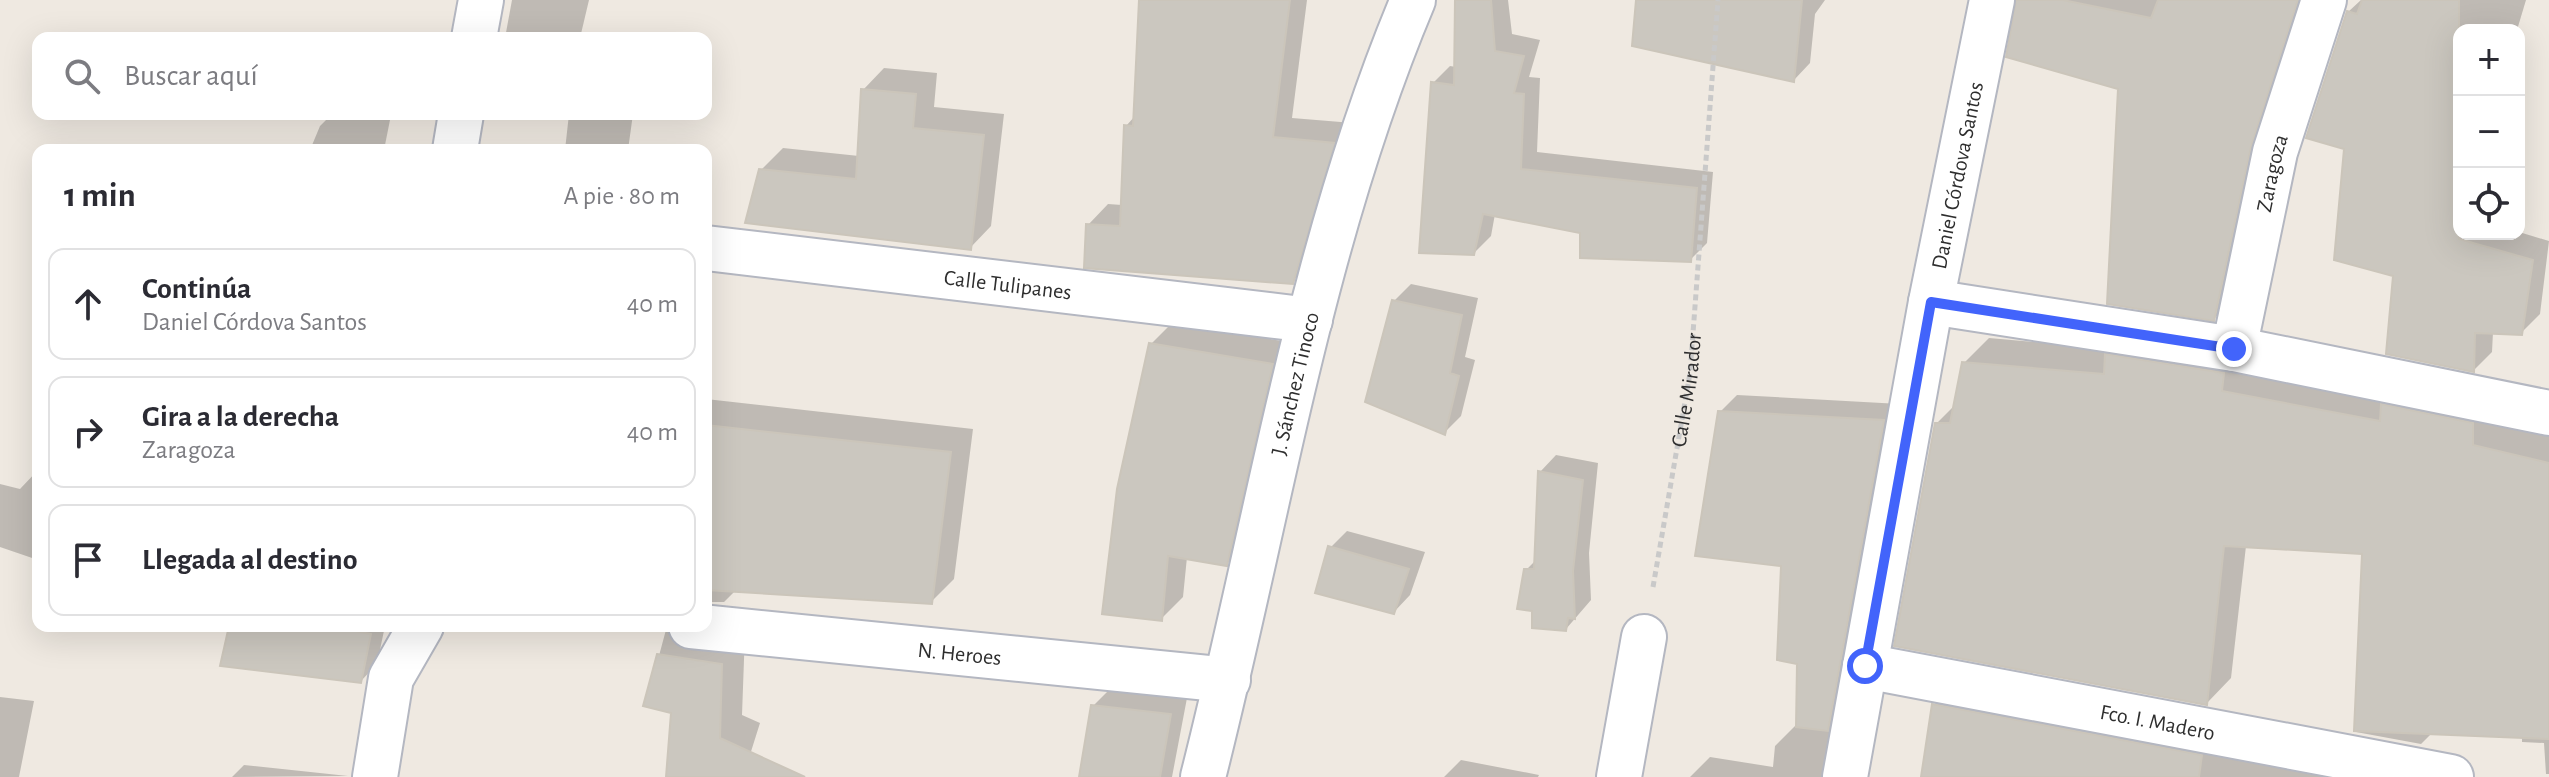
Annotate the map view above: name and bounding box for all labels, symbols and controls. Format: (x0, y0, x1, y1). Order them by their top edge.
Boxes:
map controls (2453, 24, 2525, 240)
button: + (2453, 24, 2525, 96)
search box (32, 32, 712, 120)
icon: search (60, 54, 104, 98)
text: Buscar aquí (124, 61, 258, 91)
street label: Daniel Córdova Santos (1928, 80, 1987, 271)
button: − (2453, 96, 2525, 168)
street label: Zaragoza (2253, 131, 2292, 214)
button: locate (2453, 168, 2525, 240)
text: 1 min (64, 179, 136, 213)
text: A pie · 80 m (563, 183, 680, 209)
street label: Calle Tulipanes (943, 266, 1073, 303)
text: Continúa (142, 274, 251, 304)
icon: ahead (66, 282, 110, 326)
text: 40 m (627, 291, 678, 317)
text: Daniel Córdova Santos (142, 309, 367, 335)
street label: J. Sánchez Tinoco (1268, 310, 1323, 457)
route end (2216, 331, 2252, 367)
street label: Calle Mirador (1667, 332, 1705, 449)
text: Gira a la derecha (142, 402, 339, 432)
icon: right (66, 410, 110, 454)
text: 40 m (627, 419, 678, 445)
text: Zaragoza (142, 437, 235, 463)
icon: arrive (66, 538, 110, 582)
text: Llegada al destino (142, 545, 358, 575)
street label: N. Heroes (917, 639, 1002, 669)
route start (1847, 648, 1883, 684)
street label: Fco. I. Madero (2098, 701, 2217, 744)

